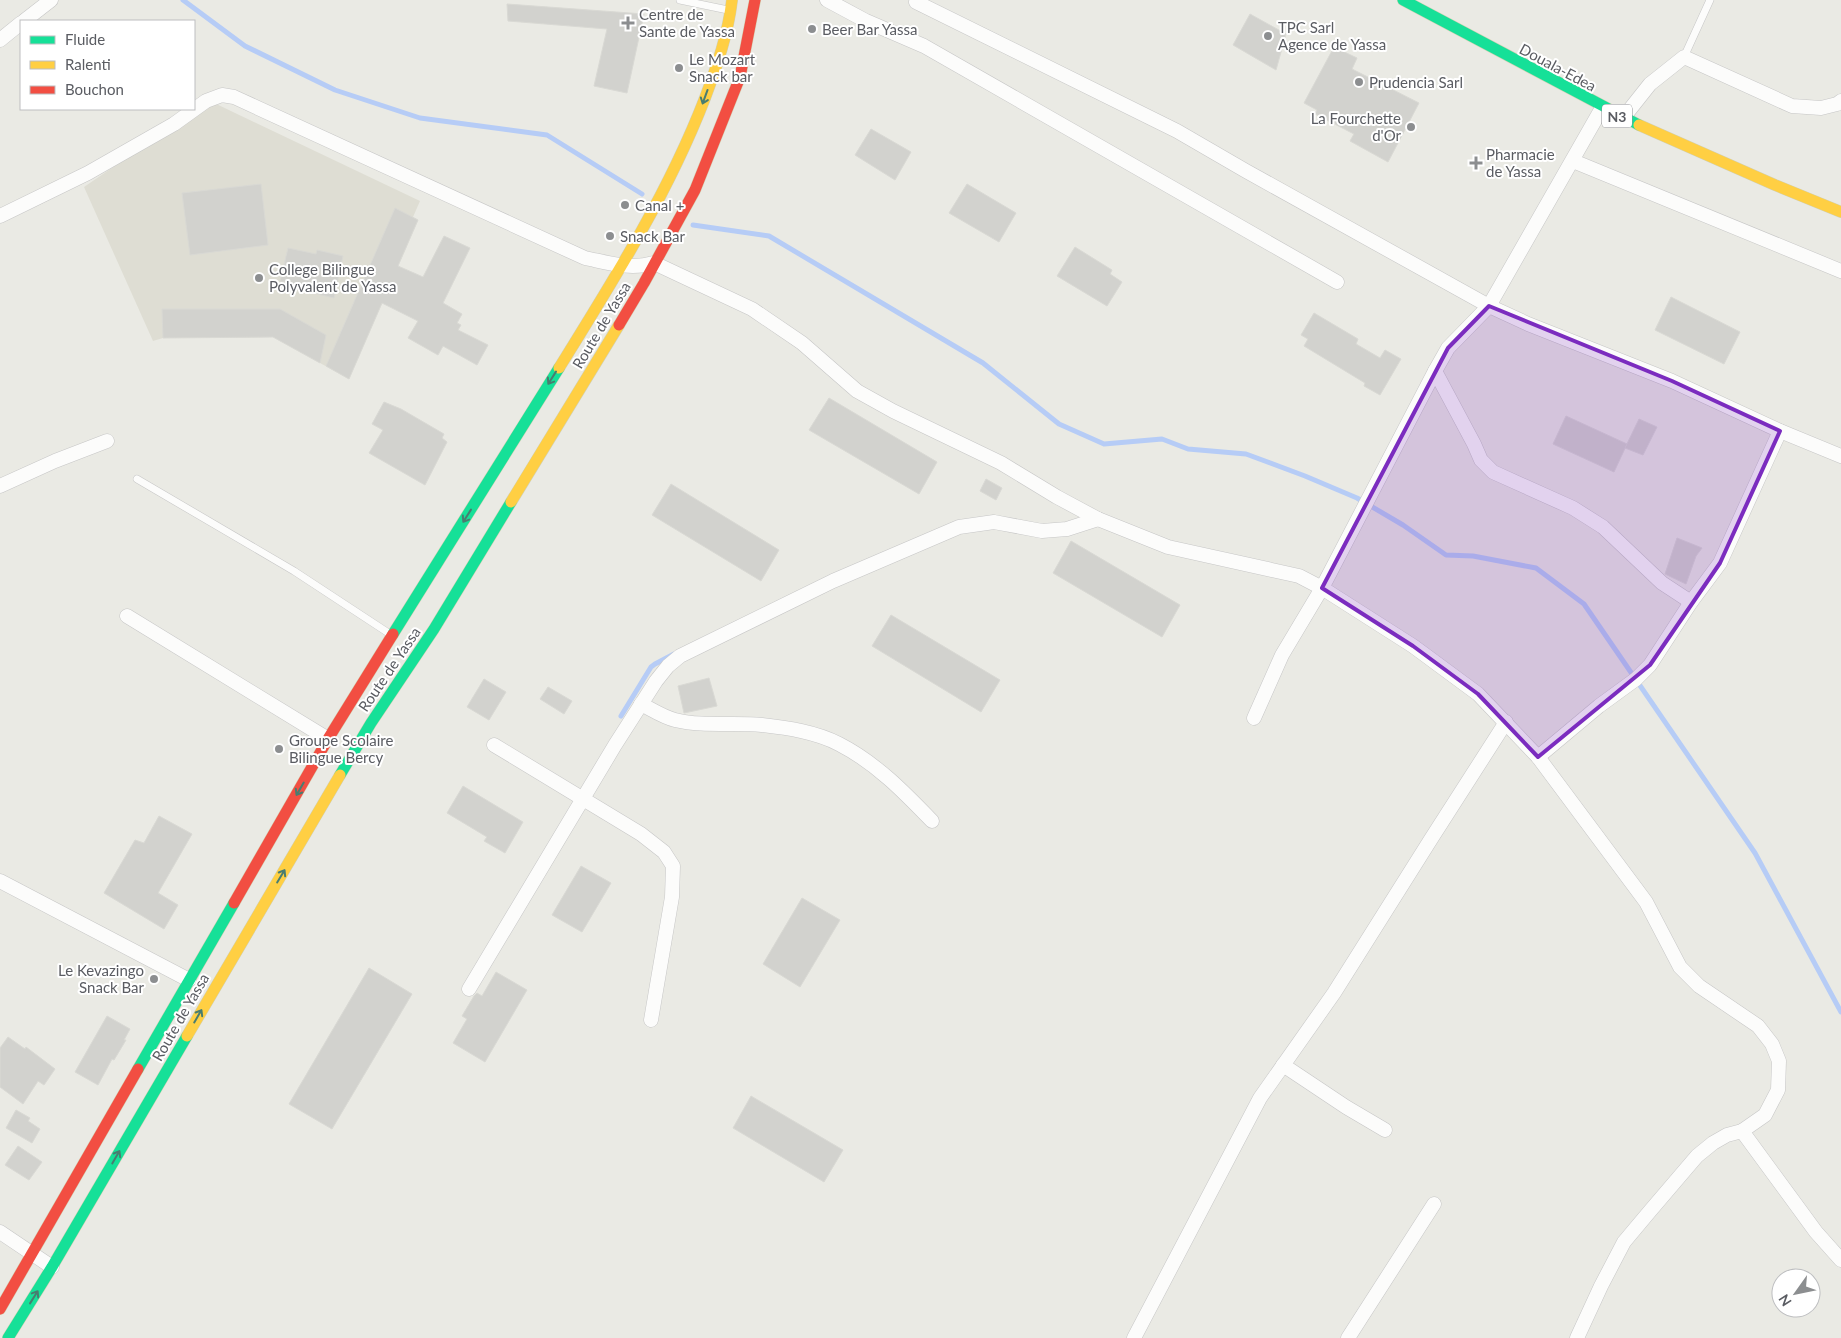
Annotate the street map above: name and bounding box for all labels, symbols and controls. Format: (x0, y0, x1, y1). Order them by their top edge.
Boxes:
place label: Centre de Sante de Yassa (639, 5, 735, 40)
marker: Centre de Sante de Yassa (621, 16, 635, 30)
place label: TPC Sarl Agence de Yassa (1278, 18, 1386, 53)
legend (20, 20, 195, 110)
place label: Beer Bar Yassa (822, 20, 917, 38)
marker: Beer Bar Yassa (806, 23, 818, 35)
text: Fluide (65, 30, 105, 48)
marker: TPC Sarl Agence de Yassa (1262, 30, 1274, 42)
street label: Douala-Edea (1517, 39, 1599, 95)
place label: Le Mozart Snack bar (689, 50, 756, 85)
text: Ralenti (65, 55, 111, 73)
marker: Le Mozart Snack bar (673, 62, 685, 74)
place label: Prudencia Sarl (1369, 73, 1463, 91)
marker: Prudencia Sarl (1353, 76, 1365, 88)
text: Bouchon (65, 80, 124, 98)
one-way arrow (700, 89, 709, 104)
road number: N3 (1602, 104, 1632, 128)
place label: La Fourchette d'Or (1311, 109, 1402, 144)
marker: La Fourchette d'Or (1405, 121, 1417, 133)
place label: Pharmacie de Yassa (1486, 145, 1555, 180)
marker: Pharmacie de Yassa (1470, 157, 1482, 169)
place label: Canal + (635, 196, 684, 214)
marker: Canal + (619, 199, 631, 211)
place label: Snack Bar (620, 227, 685, 245)
marker: Snack Bar (604, 230, 616, 242)
place label: College Bilingue Polyvalent de Yassa (269, 260, 397, 295)
marker: College Bilingue Polyvalent de Yassa (253, 272, 265, 284)
street label: Route de Yassa (568, 278, 634, 372)
one-way arrow (547, 370, 557, 384)
one-way arrow (461, 508, 471, 522)
street label: Route de Yassa (354, 623, 424, 715)
place label: Groupe Scolaire Bilingue Bercy (289, 731, 393, 766)
marker: Groupe Scolaire Bilingue Bercy (273, 743, 285, 755)
one-way arrow (294, 781, 304, 795)
one-way arrow (276, 870, 286, 884)
place label: Le Kevazingo Snack Bar (58, 961, 145, 996)
street label: Route de Yassa (148, 970, 212, 1064)
marker: Le Kevazingo Snack Bar (148, 973, 160, 985)
one-way arrow (194, 1010, 204, 1024)
one-way arrow (112, 1150, 122, 1164)
north arrow (1771, 1268, 1821, 1318)
one-way arrow (29, 1290, 39, 1304)
text: N (1775, 1291, 1795, 1310)

